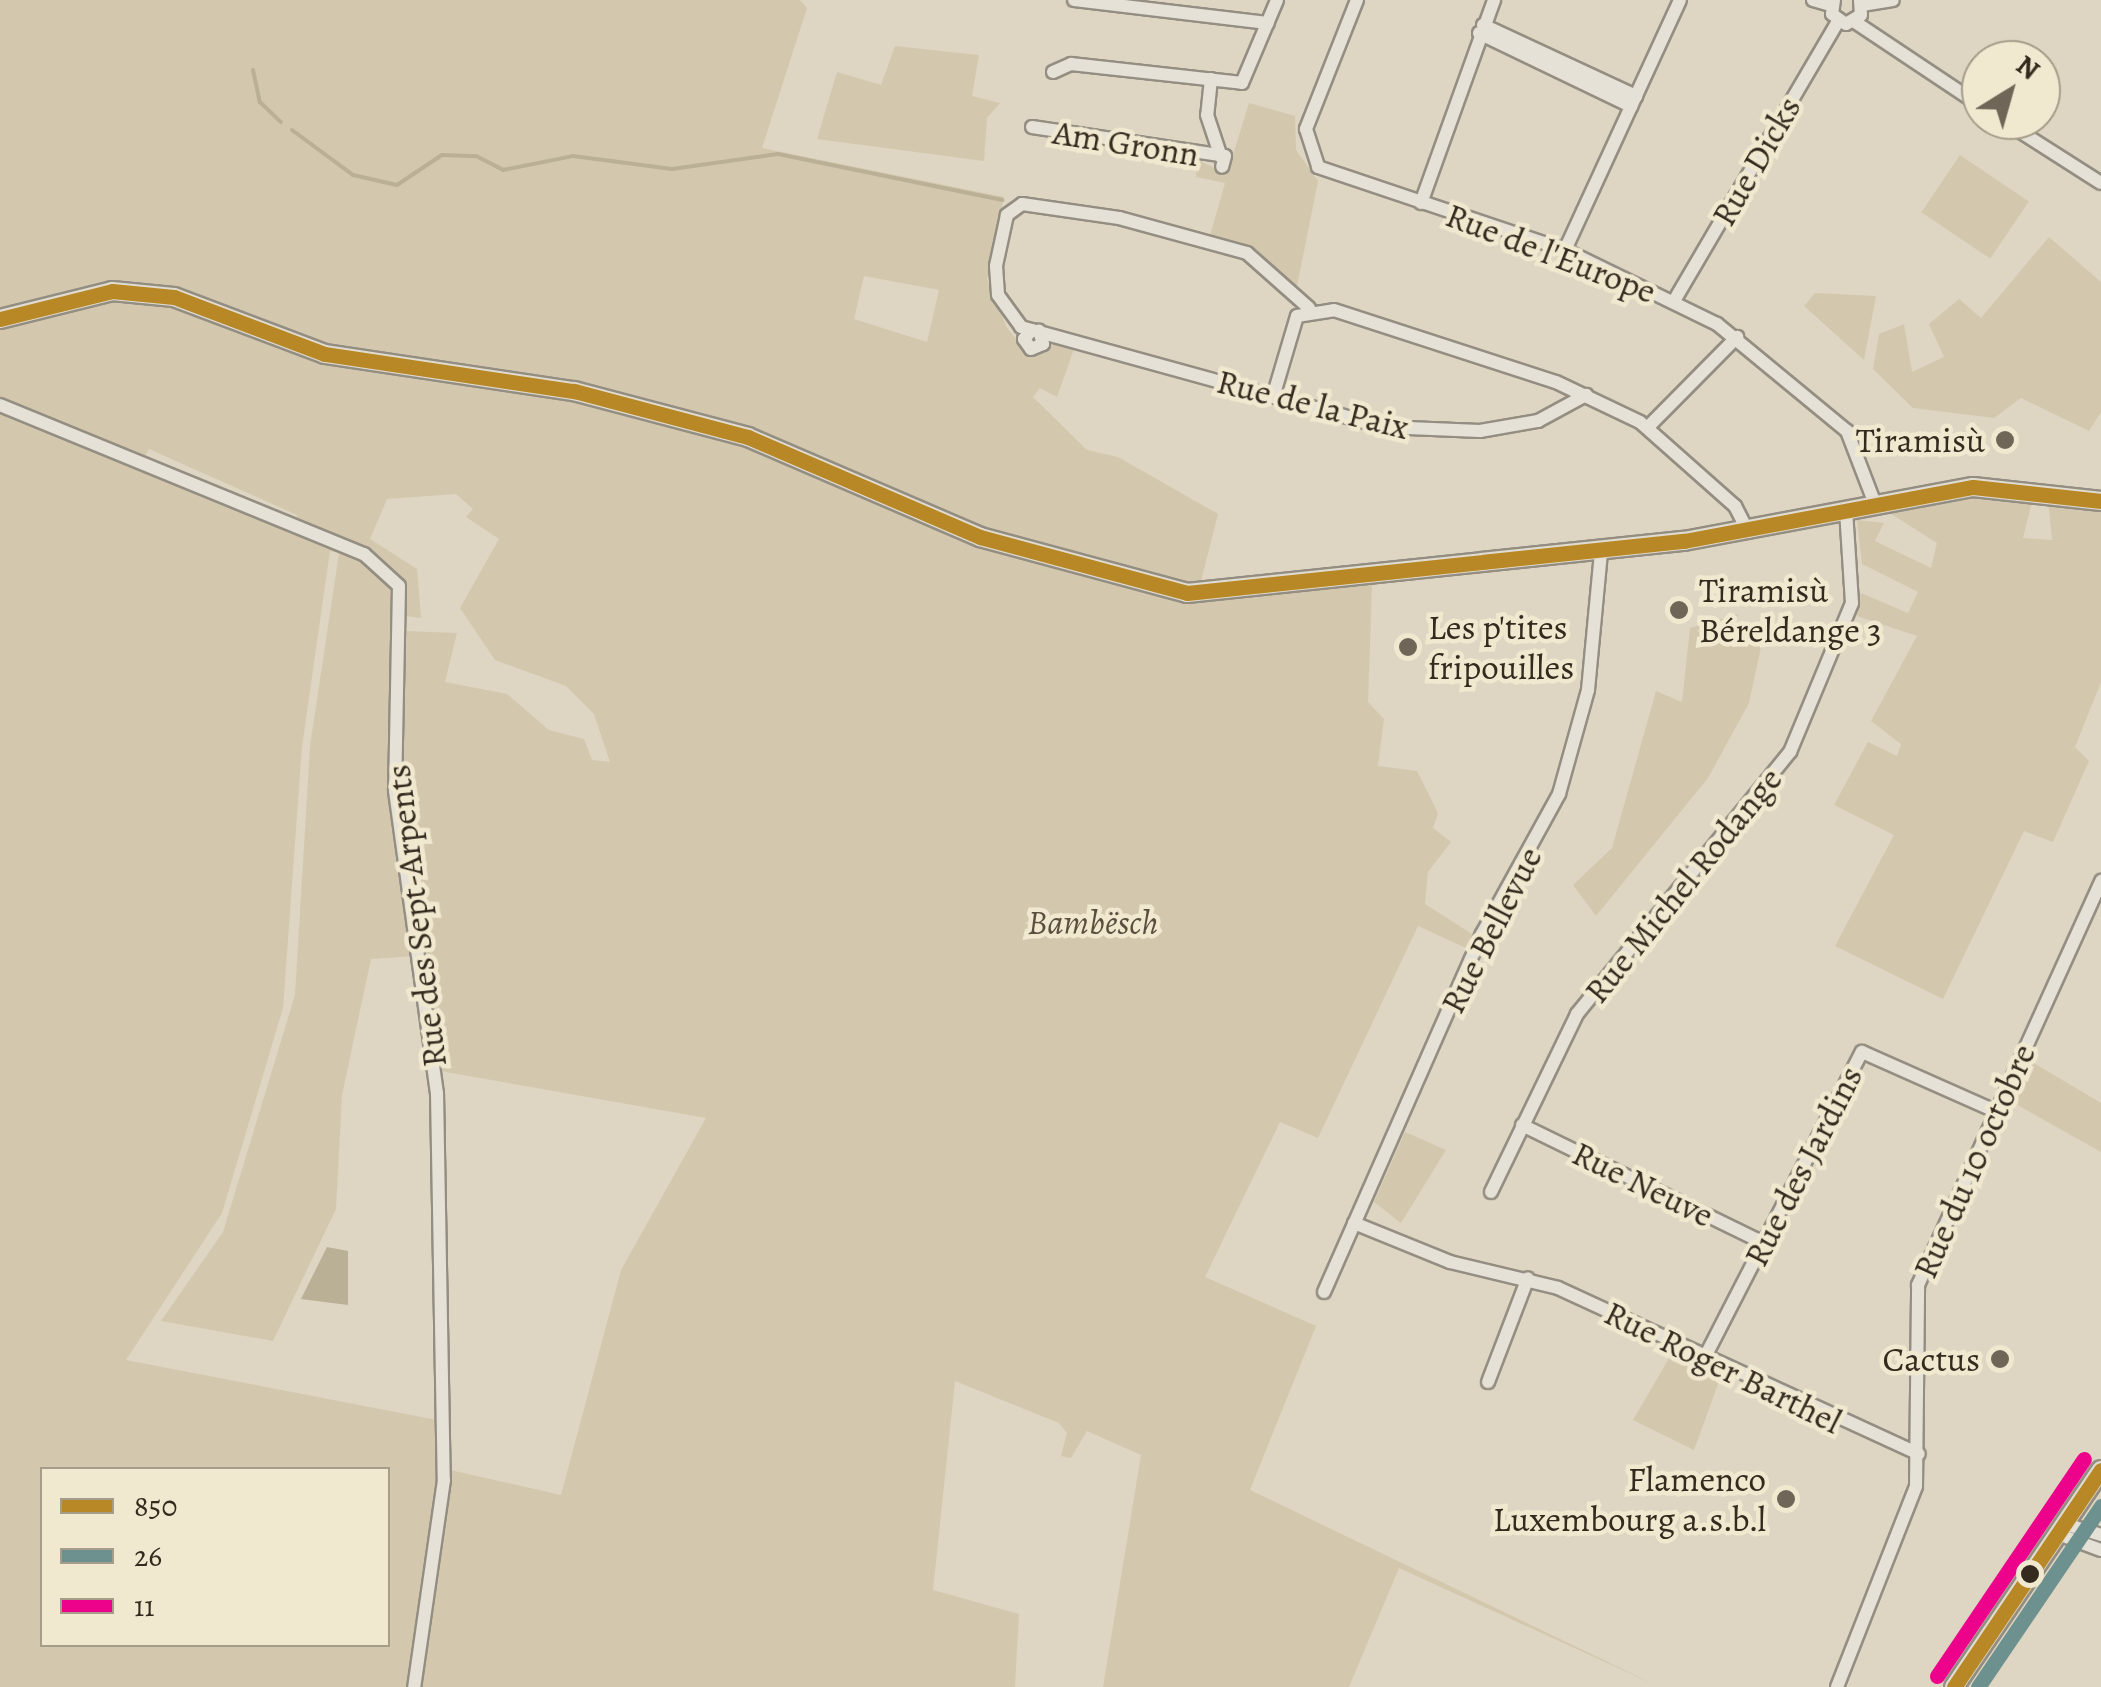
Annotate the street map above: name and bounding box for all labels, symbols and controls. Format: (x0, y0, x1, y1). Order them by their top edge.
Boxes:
north arrow (1961, 40, 2061, 140)
text: N (2008, 46, 2047, 89)
street label: Rue Dicks (1702, 89, 1810, 233)
street label: Am Gronn (1050, 111, 1202, 175)
street label: Rue de l'Europe (1440, 194, 1662, 312)
street label: Rue de la Paix (1213, 360, 1413, 448)
place label: Tiramisù (1856, 419, 1985, 461)
marker: Tiramisù (1994, 429, 2016, 451)
place label: Tiramisù Béreldange 3 (1699, 569, 1881, 651)
marker: Tiramisù Béreldange 3 (1668, 599, 1690, 621)
place label: Les p'tites fripouilles (1428, 606, 1574, 688)
marker: Les p'tites fripouilles (1397, 636, 1419, 658)
street label: Rue Michel Rodange (1575, 759, 1791, 1011)
street label: Rue des Sept-Arpents (377, 762, 455, 1070)
street label: Rue Bellevue (1431, 840, 1551, 1020)
park label: Bambësch (1027, 901, 1159, 943)
street label: Rue du 10 octobre (1904, 1037, 2044, 1285)
street label: Rue des Jardins (1735, 1059, 1871, 1273)
street label: Rue Neuve (1566, 1132, 1720, 1236)
street label: Rue Roger Barthel (1598, 1292, 1848, 1442)
place label: Cactus (1882, 1338, 1980, 1380)
marker: Cactus (1989, 1348, 2011, 1370)
place label: Flamenco Luxembourg a.s.b.l (1493, 1458, 1766, 1540)
legend (40, 1467, 390, 1647)
text: 850 (134, 1486, 177, 1526)
marker: Flamenco Luxembourg a.s.b.l (1775, 1488, 1797, 1510)
text: 26 (134, 1536, 162, 1576)
unlabelled marker (2020, 1564, 2040, 1584)
text: 11 (134, 1586, 155, 1626)

